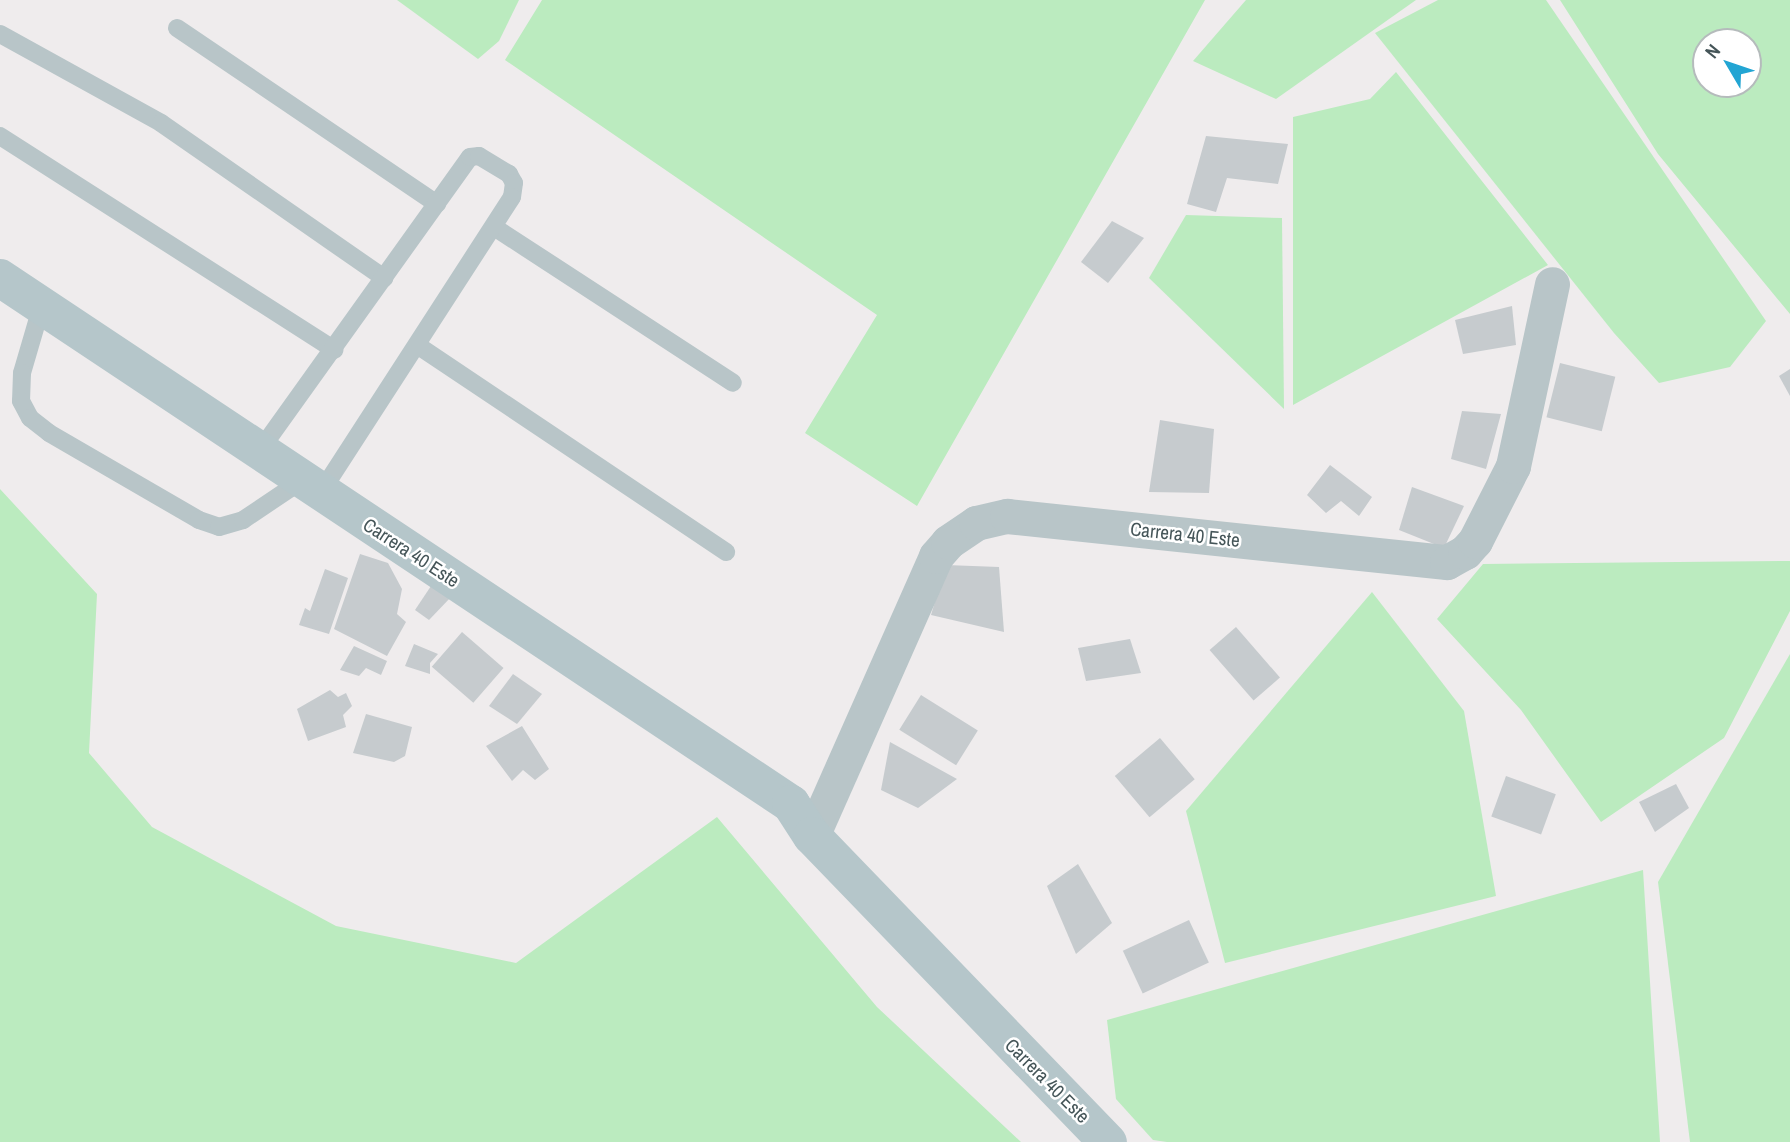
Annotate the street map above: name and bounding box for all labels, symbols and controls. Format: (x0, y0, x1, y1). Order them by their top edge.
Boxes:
north arrow (1692, 28, 1762, 98)
text: N (1699, 38, 1726, 64)
street label: Carrera 40 Este (359, 513, 463, 593)
street label: Carrera 40 Este (1129, 518, 1241, 552)
street label: Carrera 40 Este (1000, 1034, 1094, 1128)

